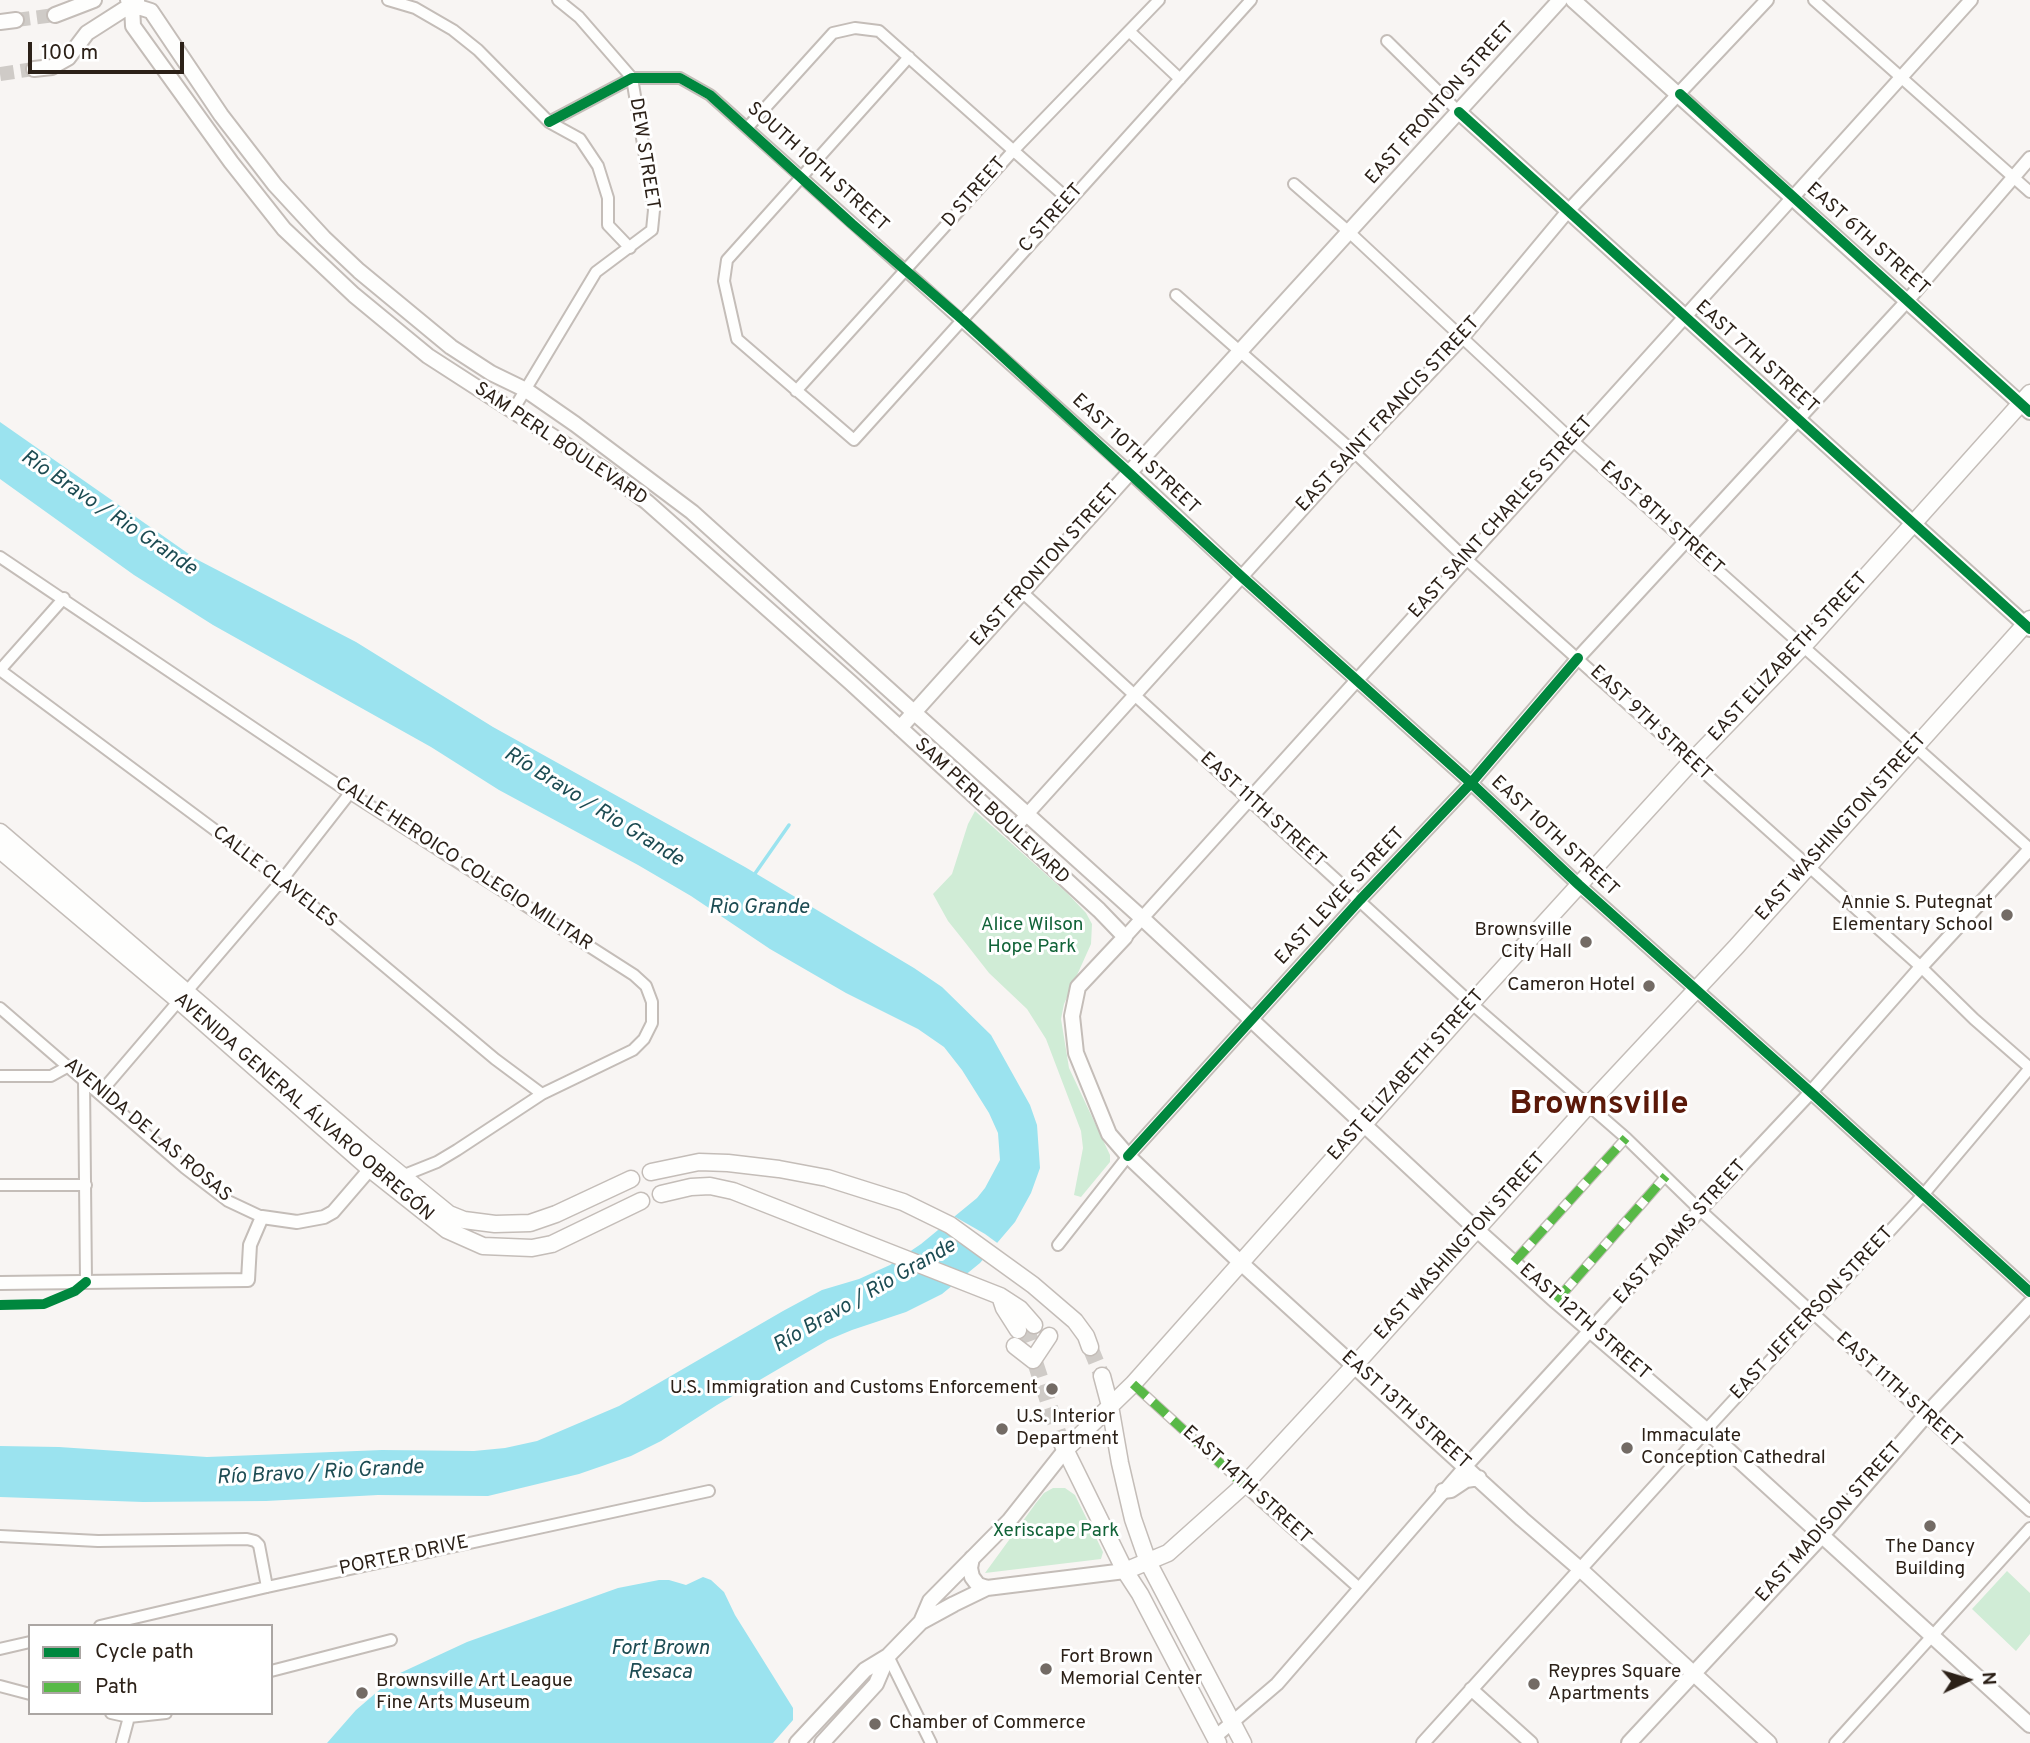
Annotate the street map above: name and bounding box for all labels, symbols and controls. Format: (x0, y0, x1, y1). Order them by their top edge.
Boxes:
street label: EAST FRONTON STREET (1362, 18, 1520, 190)
scale bar (32, 28, 187, 72)
text: 100 m (41, 40, 98, 67)
street label: DEW STREET (623, 96, 663, 212)
street label: SOUTH 10TH STREET (741, 98, 893, 238)
street label: D STREET (938, 153, 1012, 233)
street label: EAST 6TH STREET (1801, 179, 1933, 301)
street label: C STREET (1015, 180, 1089, 258)
street label: EAST 7TH STREET (1690, 297, 1822, 419)
street label: EAST SAINT FRANCIS STREET (1292, 313, 1486, 517)
street label: SAM PERL BOULEVARD (469, 379, 651, 511)
street label: EAST 10TH STREET (1066, 390, 1204, 520)
street label: EAST SAINT CHARLES STREET (1405, 412, 1599, 624)
water label: Río Bravo / Rio Grande (15, 446, 201, 582)
street label: EAST 8TH STREET (1594, 457, 1728, 581)
street label: EAST FRONTON STREET (967, 480, 1125, 652)
street label: EAST ELIZABETH STREET (1705, 569, 1873, 747)
street label: EAST 9TH STREET (1584, 662, 1716, 786)
street label: EAST WASHINGTON STREET (1752, 729, 1932, 927)
street label: SAM PERL BOULEVARD (909, 734, 1073, 890)
water label: Río Bravo / Rio Grande (499, 742, 687, 874)
street label: EAST 11TH STREET (1194, 748, 1330, 874)
street label: EAST 10TH STREET (1485, 772, 1623, 902)
street label: CALLE HEROICO COLEGIO MILITAR (330, 773, 596, 957)
street label: CALLE CLAVELES (207, 822, 341, 934)
street label: EAST LEVEE STREET (1271, 824, 1411, 970)
place label: Annie S. Putegnat Elementary School (1832, 893, 1993, 937)
water label: Rio Grande (709, 896, 809, 922)
marker: Annie S. Putegnat Elementary School (1999, 907, 2015, 923)
park label: Alice Wilson Hope Park (981, 915, 1083, 959)
place label: Brownsville City Hall (1475, 920, 1572, 964)
marker: Brownsville City Hall (1578, 934, 1594, 950)
place label: Cameron Hotel (1507, 975, 1635, 997)
marker: Cameron Hotel (1641, 978, 1657, 994)
street label: EAST ELIZABETH STREET (1324, 986, 1490, 1166)
street label: AVENIDA GENERAL ÁLVARO OBREGÓN (168, 989, 438, 1227)
street label: AVENIDA DE LAS ROSAS (59, 1054, 235, 1208)
district label: Brownsville (1509, 1086, 1689, 1126)
street label: EAST WASHINGTON STREET (1371, 1148, 1551, 1346)
street label: EAST ADAMS STREET (1610, 1156, 1752, 1310)
street label: EAST JEFFERSON STREET (1727, 1223, 1899, 1405)
water label: Río Bravo / Rio Grande (769, 1234, 961, 1360)
street label: EAST 12TH STREET (1514, 1260, 1654, 1386)
street label: EAST 11TH STREET (1830, 1328, 1966, 1454)
street label: EAST 13TH STREET (1336, 1347, 1474, 1475)
place label: U.S. Immigration and Customs Enforcement (670, 1378, 1038, 1400)
marker: U.S. Immigration and Customs Enforcement (1044, 1381, 1060, 1397)
place label: U.S. Interior Department (1016, 1407, 1119, 1451)
marker: U.S. Interior Department (994, 1421, 1010, 1437)
street label: EAST 14TH STREET (1177, 1422, 1315, 1550)
place label: Immaculate Conception Cathedral (1641, 1426, 1826, 1470)
street label: EAST MADISON STREET (1752, 1438, 1908, 1608)
marker: Immaculate Conception Cathedral (1619, 1440, 1635, 1456)
water label: Río Bravo / Rio Grande (216, 1456, 424, 1492)
marker: The Dancy Building (1922, 1518, 1938, 1534)
park label: Xeriscape Park (993, 1521, 1119, 1543)
street label: PORTER DRIVE (337, 1532, 471, 1582)
place label: The Dancy Building (1885, 1537, 1975, 1581)
legend (28, 1624, 273, 1715)
water label: Fort Brown Resaca (611, 1637, 709, 1687)
text: Cycle path (95, 1639, 194, 1666)
north arrow (1932, 1645, 2002, 1715)
place label: Fort Brown Memorial Center (1060, 1647, 1202, 1691)
marker: Fort Brown Memorial Center (1038, 1661, 1054, 1677)
place label: Reypres Square Apartments (1548, 1662, 1681, 1706)
place label: Brownsville Art League Fine Arts Museum (376, 1671, 573, 1715)
text: N (1976, 1671, 2000, 1686)
text: Path (95, 1674, 138, 1701)
marker: Reypres Square Apartments (1526, 1676, 1542, 1692)
marker: Brownsville Art League Fine Arts Museum (354, 1685, 370, 1701)
place label: Chamber of Commerce (889, 1713, 1086, 1735)
marker: Chamber of Commerce (867, 1716, 883, 1732)

